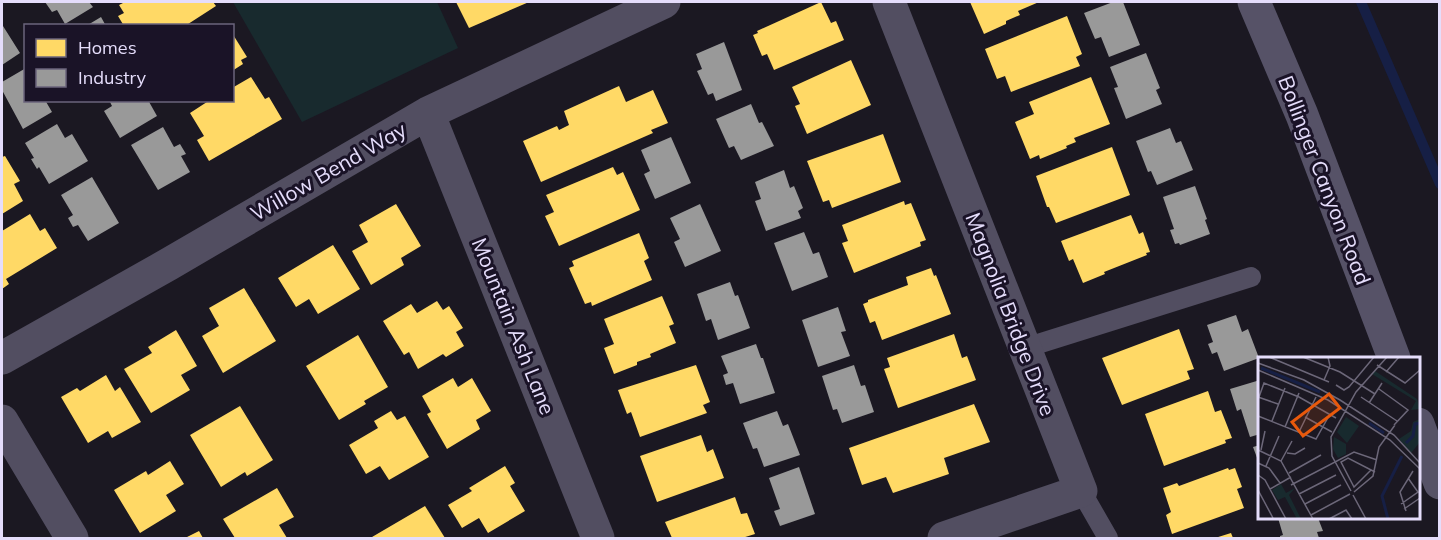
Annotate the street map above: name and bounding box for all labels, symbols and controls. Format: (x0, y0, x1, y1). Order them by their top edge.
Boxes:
legend (24, 24, 234, 102)
text: Homes (78, 36, 137, 59)
text: Industry (78, 66, 147, 89)
street label: Bollinger Canyon Road (1273, 72, 1377, 288)
street label: Willow Bend Way (245, 116, 411, 226)
street label: Magnolia Bridge Drive (960, 209, 1062, 419)
street label: Mountain Ash Lane (467, 234, 561, 418)
inset map (1258, 357, 1420, 519)

